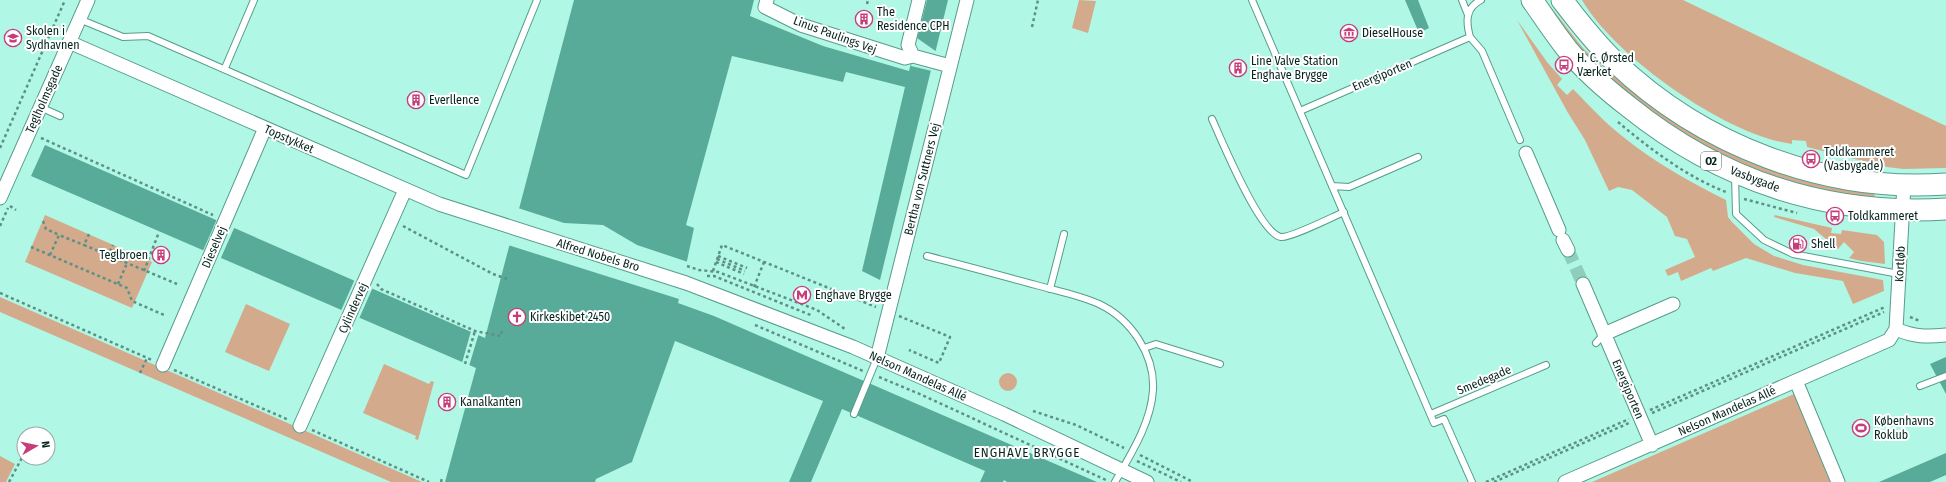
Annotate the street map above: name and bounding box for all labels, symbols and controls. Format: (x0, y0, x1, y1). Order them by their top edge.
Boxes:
place label: The Residence CPH (877, 5, 949, 33)
building icon: The Residence CPH (854, 9, 874, 29)
street label: Linus Paulings Vej (792, 13, 878, 57)
museum icon: DieselHouse (1339, 23, 1359, 43)
place label: Skolen i Sydhavnen (26, 24, 80, 52)
place label: DieselHouse (1362, 26, 1423, 40)
school or university icon: Skolen i Sydhavnen (3, 28, 23, 48)
place label: H. C. Ørsted Værket (1577, 51, 1634, 79)
place label: Line Valve Station Enghave Brygge (1251, 54, 1338, 82)
bus stop icon: H. C. Ørsted Værket (1554, 55, 1574, 75)
street label: Energiporten (1350, 56, 1414, 94)
building icon: Line Valve Station Enghave Brygge (1228, 58, 1248, 78)
street label: Teglholmsgade (23, 63, 65, 135)
building icon: Everllence (406, 90, 426, 110)
place label: Everllence (429, 93, 479, 107)
street label: Bertha von Suttners Vej (901, 121, 943, 237)
street label: Topstykket (262, 122, 316, 156)
place label: Toldkammeret (Vasbygade) (1824, 145, 1894, 173)
bus stop icon: Toldkammeret (Vasbygade) (1801, 149, 1821, 169)
road number: O2 (1701, 152, 1721, 170)
street label: Vasbygade (1728, 163, 1782, 195)
bus stop icon: Toldkammeret (1825, 206, 1845, 226)
place label: Toldkammeret (1848, 209, 1918, 223)
street label: Dieselvej (199, 224, 229, 270)
fuel station icon: Shell (1788, 234, 1808, 254)
street label: Alfred Nobels Bro (555, 236, 641, 274)
place label: Shell (1811, 237, 1836, 251)
building icon: Teglbroen (151, 245, 171, 265)
street label: Kortløb (1892, 246, 1908, 282)
place label: Teglbroen (100, 248, 148, 262)
street label: Cylindervej (336, 280, 370, 336)
metro station icon: Enghave Brygge (792, 285, 812, 305)
place label: Enghave Brygge (815, 288, 892, 302)
church icon: Kirkeskibet 2450 (507, 307, 527, 327)
place label: Kirkeskibet 2450 (530, 310, 610, 324)
street label: Nelson Mandelas Allé (867, 348, 969, 404)
street label: Energiporten (1609, 357, 1647, 421)
street label: Smedegade (1455, 362, 1513, 398)
street label: Nelson Mandelas Allé (1676, 383, 1778, 439)
building icon: Kanalkanten (437, 392, 457, 412)
place label: Kanalkanten (460, 395, 521, 409)
place label: Københavns Roklub (1874, 414, 1934, 442)
sports icon: Københavns Roklub (1851, 418, 1871, 438)
north arrow (16, 426, 56, 466)
text: N (38, 440, 52, 449)
district label: ENGHAVE BRYGGE (974, 445, 1080, 460)

